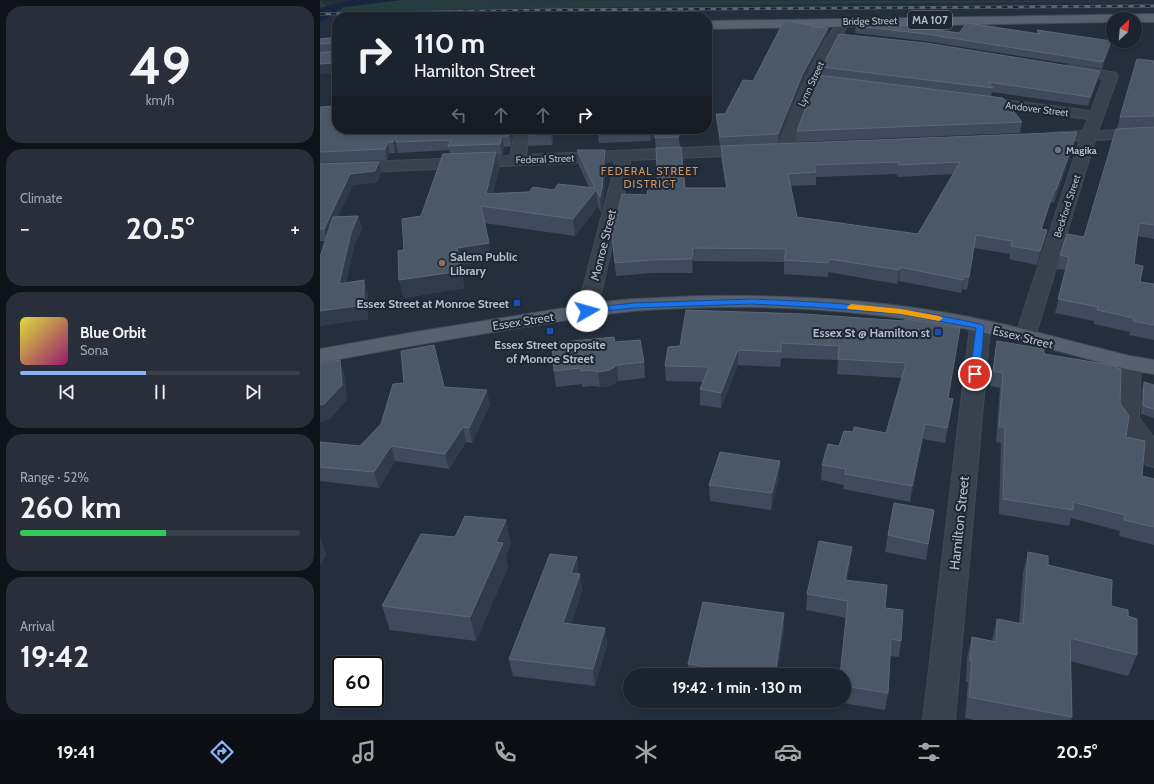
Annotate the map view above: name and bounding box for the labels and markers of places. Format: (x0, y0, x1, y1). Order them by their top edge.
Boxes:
place label: Magika (1066, 144, 1097, 157)
marker: Magika (1053, 145, 1063, 155)
place label: Salem Public Library (450, 249, 518, 278)
marker: Salem Public Library (437, 258, 447, 268)
place label: Essex Street at Monroe Street (356, 296, 509, 311)
marker: Essex Street at Monroe Street (512, 298, 522, 308)
place label: Essex St @ Hamilton st (813, 325, 930, 340)
marker: Essex Street opposite of Monroe Street (545, 326, 555, 336)
marker: Essex St @ Hamilton st (933, 327, 943, 337)
place label: Essex Street opposite of Monroe Street (494, 337, 606, 366)
pin (958, 357, 992, 391)

